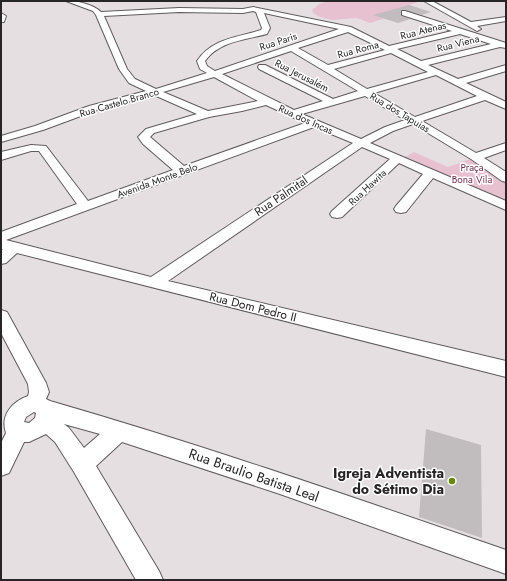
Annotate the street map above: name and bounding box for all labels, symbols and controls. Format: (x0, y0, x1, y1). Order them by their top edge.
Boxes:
street label: Rua Atenas (399, 18, 448, 43)
street label: Rua Paris (257, 28, 299, 55)
street label: Rua Viena (435, 31, 481, 56)
street label: Rua Roma (336, 37, 381, 62)
street label: Rua Jerusalém (272, 55, 332, 96)
street label: Rua Castelo Branco (78, 84, 161, 121)
street label: Rua dos Tapuias (367, 89, 433, 136)
street label: Rua dos Incas (276, 101, 335, 138)
street label: Avenida Monte Belo (115, 159, 200, 202)
park label: Praça Bona Vila (452, 160, 492, 187)
street label: Rua Hawita (345, 166, 390, 209)
street label: Rua Palmital (251, 171, 311, 221)
street label: Rua Dom Pedro II (208, 287, 298, 327)
street label: Rua Braulio Batista Leal (186, 443, 322, 507)
place label: Igreja Adventista do Sétimo Dia (333, 463, 444, 499)
marker: Igreja Adventista do Sétimo Dia (447, 476, 457, 486)

